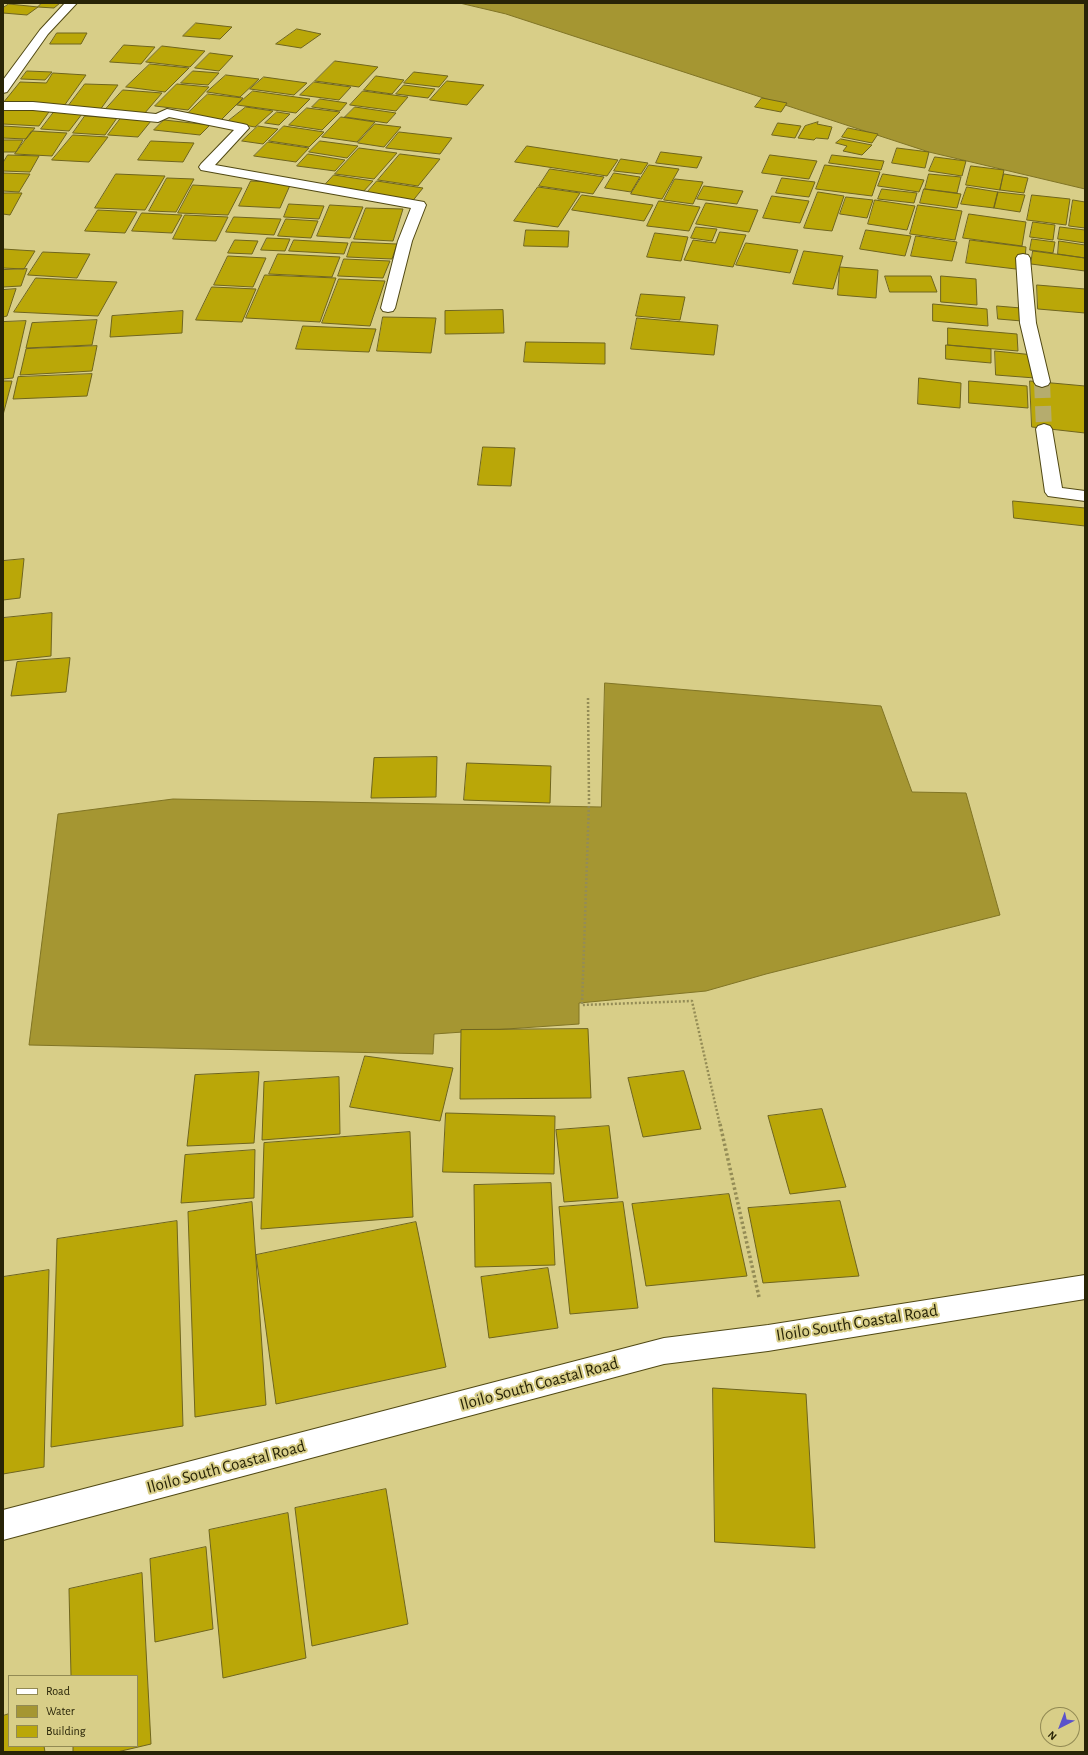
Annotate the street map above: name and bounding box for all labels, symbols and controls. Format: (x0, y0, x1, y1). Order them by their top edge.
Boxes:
street label: Iloilo South Coastal Road (775, 1300, 939, 1346)
street label: Iloilo South Coastal Road (457, 1353, 621, 1415)
street label: Iloilo South Coastal Road (144, 1436, 308, 1498)
legend (8, 1675, 138, 1747)
text: Road (46, 1685, 70, 1697)
text: Water (46, 1705, 75, 1717)
north arrow (1040, 1707, 1080, 1747)
text: Building (46, 1725, 86, 1737)
text: N (1046, 1729, 1059, 1742)

